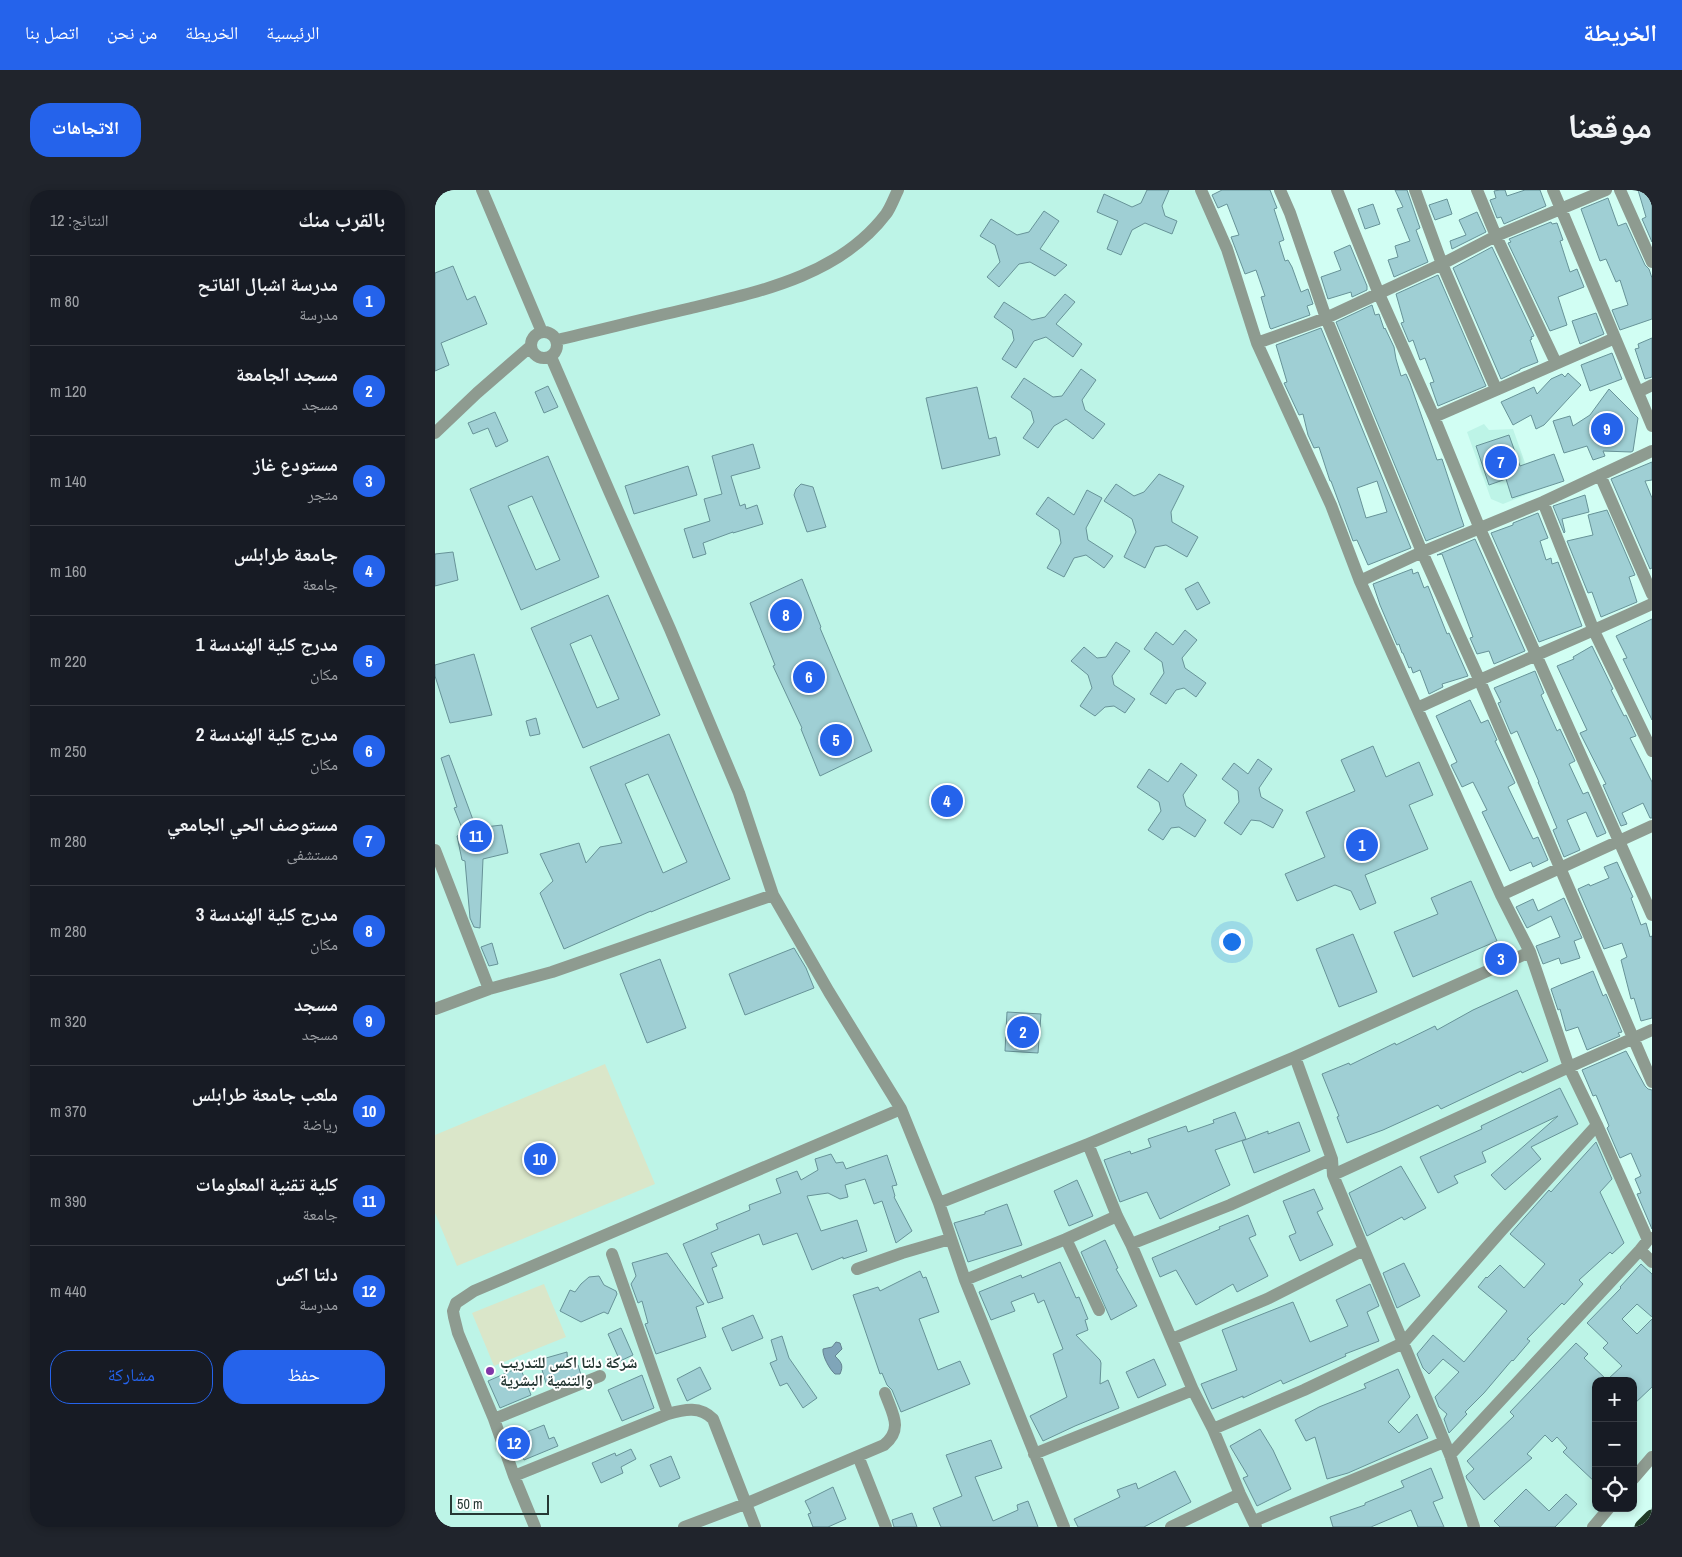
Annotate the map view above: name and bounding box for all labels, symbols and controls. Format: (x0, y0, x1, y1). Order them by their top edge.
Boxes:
text: الخريطة (1583, 16, 1657, 48)
text: اتصل بنا (25, 20, 79, 45)
text: من نحن (107, 20, 157, 45)
text: الخريطة (185, 20, 238, 45)
text: الرئيسية (266, 20, 320, 45)
text: موقعنا (1567, 102, 1652, 149)
button: الاتجاهات (30, 103, 141, 157)
text: بالقرب منك (298, 205, 385, 234)
text: النتائج: 12 (50, 209, 109, 231)
text: مدرسة اشبال الفاتح (197, 271, 338, 297)
text: 80 m (50, 290, 79, 312)
text: 1 (365, 290, 373, 312)
text: مدرسة (299, 303, 338, 325)
text: مسجد الجامعة (236, 361, 338, 387)
text: 120 m (50, 380, 86, 402)
text: 2 (365, 380, 373, 402)
text: مسجد (302, 393, 338, 415)
pin: 9 (1591, 410, 1623, 448)
pin: 7 (1485, 443, 1517, 481)
text: مستودع غاز (253, 451, 338, 477)
text: 140 m (50, 470, 86, 492)
text: 3 (365, 470, 373, 492)
text: متجر (308, 483, 338, 505)
text: جامعة طرابلس (234, 541, 338, 567)
text: 160 m (50, 560, 86, 582)
text: 4 (365, 560, 373, 582)
text: جامعة (303, 573, 338, 595)
pin: 8 (770, 596, 802, 634)
text: مدرج كلية الهندسة 1 (196, 631, 338, 657)
text: 220 m (50, 650, 86, 672)
text: 5 (365, 650, 373, 672)
pin: 6 (793, 658, 825, 696)
text: مكان (310, 663, 338, 685)
text: مدرج كلية الهندسة 2 (196, 721, 338, 747)
pin: 5 (820, 721, 852, 759)
text: 250 m (50, 740, 86, 762)
text: 6 (365, 740, 373, 762)
text: مكان (310, 753, 338, 775)
pin: 4 (931, 782, 963, 820)
text: مستوصف الحي الجامعي (167, 811, 338, 837)
pin: 11 (460, 817, 492, 855)
pin: 1 (1346, 826, 1378, 864)
text: 280 m (50, 830, 86, 852)
text: 7 (365, 830, 373, 852)
text: مستشفى (287, 843, 338, 865)
text: مدرج كلية الهندسة 3 (196, 901, 338, 927)
text: 280 m (50, 920, 86, 942)
text: 8 (365, 920, 373, 942)
your location (1219, 929, 1245, 955)
text: مكان (310, 933, 338, 955)
pin: 3 (1485, 940, 1517, 978)
text: مسجد (294, 991, 338, 1017)
text: 320 m (50, 1010, 86, 1032)
text: 9 (365, 1010, 373, 1032)
pin: 2 (1007, 1013, 1039, 1051)
text: مسجد (302, 1023, 338, 1045)
text: ملعب جامعة طرابلس (192, 1081, 338, 1107)
text: 370 m (50, 1100, 86, 1122)
text: 10 (362, 1100, 376, 1122)
text: رياضة (302, 1113, 338, 1135)
pin: 10 (524, 1140, 556, 1178)
text: كلية تقنية المعلومات (195, 1171, 338, 1197)
text: 390 m (50, 1190, 86, 1212)
text: 11 (362, 1190, 376, 1212)
text: جامعة (303, 1203, 338, 1225)
text: دلتا اكس (275, 1261, 338, 1287)
text: 440 m (50, 1280, 86, 1302)
text: 12 (362, 1280, 376, 1302)
text: مدرسة (299, 1293, 338, 1315)
button: مشاركة (50, 1350, 213, 1404)
button: حفظ (223, 1350, 385, 1404)
place label: شركة دلتا اكس للتدريب والتنمية البشرية (500, 1351, 638, 1391)
marker: شركة دلتا اكس للتدريب والتنمية البشرية (484, 1365, 496, 1377)
map controls (1592, 1377, 1637, 1512)
button: + (1592, 1377, 1637, 1422)
button: − (1592, 1422, 1637, 1467)
pin: 12 (498, 1424, 530, 1462)
button: locate (1592, 1467, 1637, 1512)
scale bar (450, 1492, 549, 1515)
text: 50 m (457, 1495, 483, 1513)

